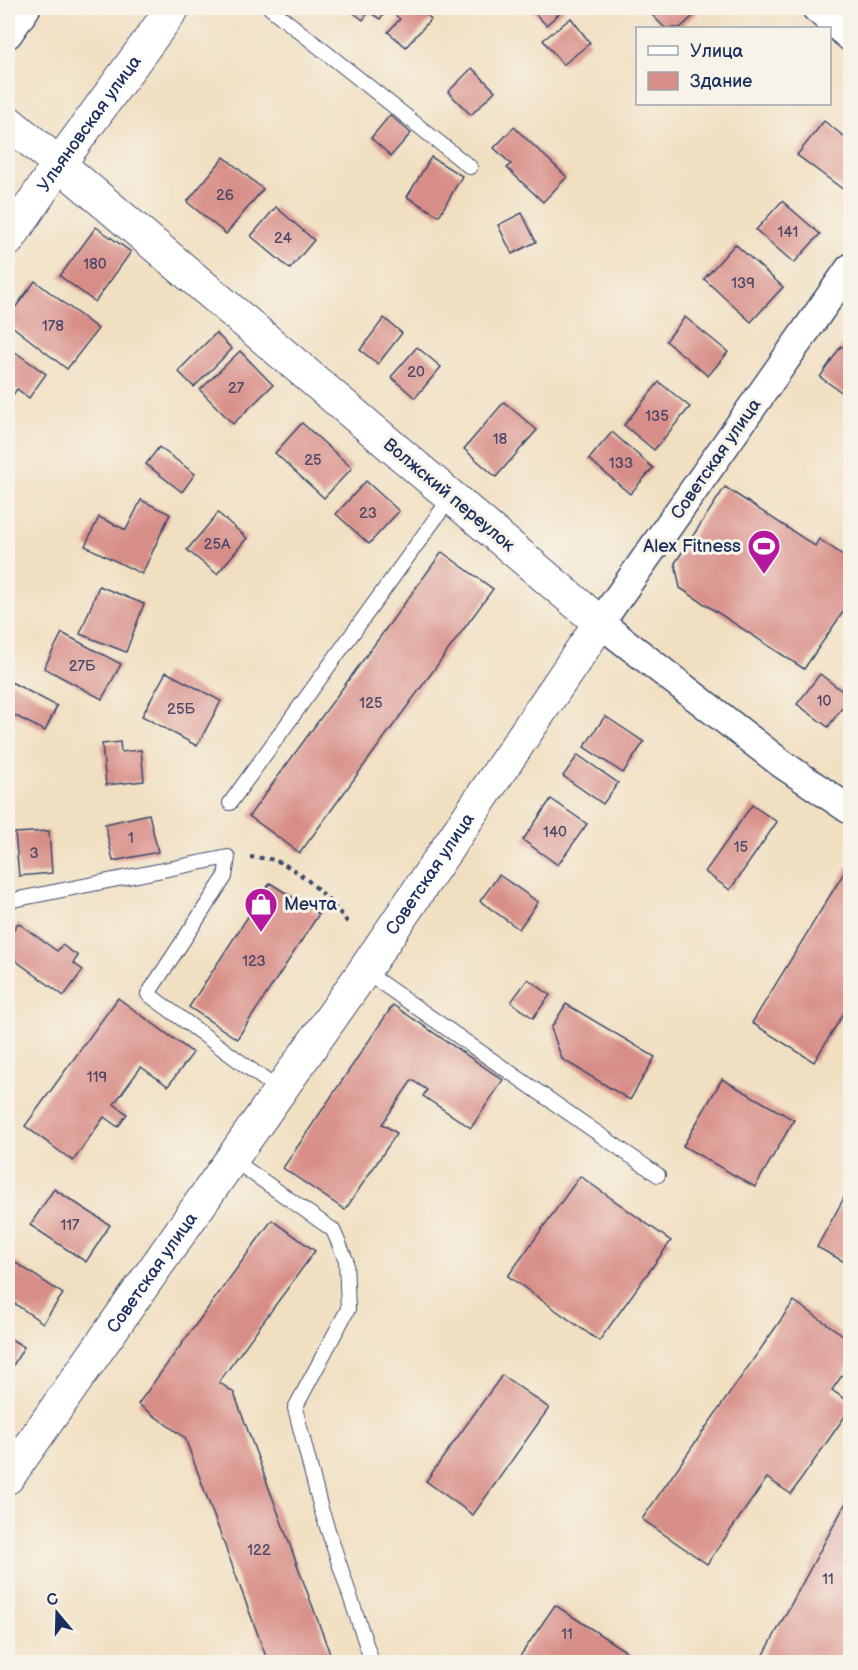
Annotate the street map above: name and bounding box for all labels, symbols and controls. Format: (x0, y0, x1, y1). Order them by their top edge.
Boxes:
legend (636, 27, 831, 105)
text: Улица (690, 41, 744, 62)
street label: Ульяновская улица (33, 51, 146, 196)
text: Здание (690, 71, 752, 92)
house number: 26 (216, 186, 234, 205)
house number: 141 (778, 223, 798, 242)
house number: 24 (274, 229, 292, 248)
house number: 180 (83, 255, 107, 274)
house number: 139 (731, 274, 755, 293)
house number: 178 (42, 317, 64, 336)
house number: 20 (407, 363, 425, 382)
house number: 27 (228, 379, 245, 398)
street label: Советская улица (667, 394, 766, 523)
house number: 135 (645, 407, 669, 426)
house number: 18 (493, 430, 508, 449)
street label: Волжский переулок (379, 434, 519, 556)
house number: 25 (304, 451, 322, 470)
house number: 133 (609, 454, 633, 473)
house number: 23 (359, 504, 377, 523)
sports icon: Alex Fitness (746, 528, 782, 575)
house number: 25А (204, 535, 231, 554)
place label: Alex Fitness (643, 536, 741, 557)
house number: 27Б (69, 657, 96, 676)
house number: 10 (817, 692, 831, 711)
house number: 125 (359, 694, 383, 713)
house number: 25Б (167, 700, 196, 719)
street label: Советская улица (381, 809, 479, 939)
house number: 140 (543, 823, 567, 842)
house number: 1 (128, 829, 134, 848)
house number: 15 (734, 838, 748, 857)
house number: 3 (29, 844, 39, 863)
shop icon: Мечта (243, 886, 279, 933)
place label: Мечта (284, 894, 337, 915)
house number: 123 (242, 952, 266, 971)
house number: 119 (87, 1068, 107, 1087)
street label: Советская улица (102, 1208, 202, 1337)
house number: 117 (61, 1216, 80, 1235)
house number: 122 (247, 1541, 271, 1560)
house number: 11 (822, 1570, 834, 1589)
north arrow (27, 1583, 87, 1643)
text: С (44, 1589, 61, 1611)
house number: 11 (561, 1625, 573, 1644)

